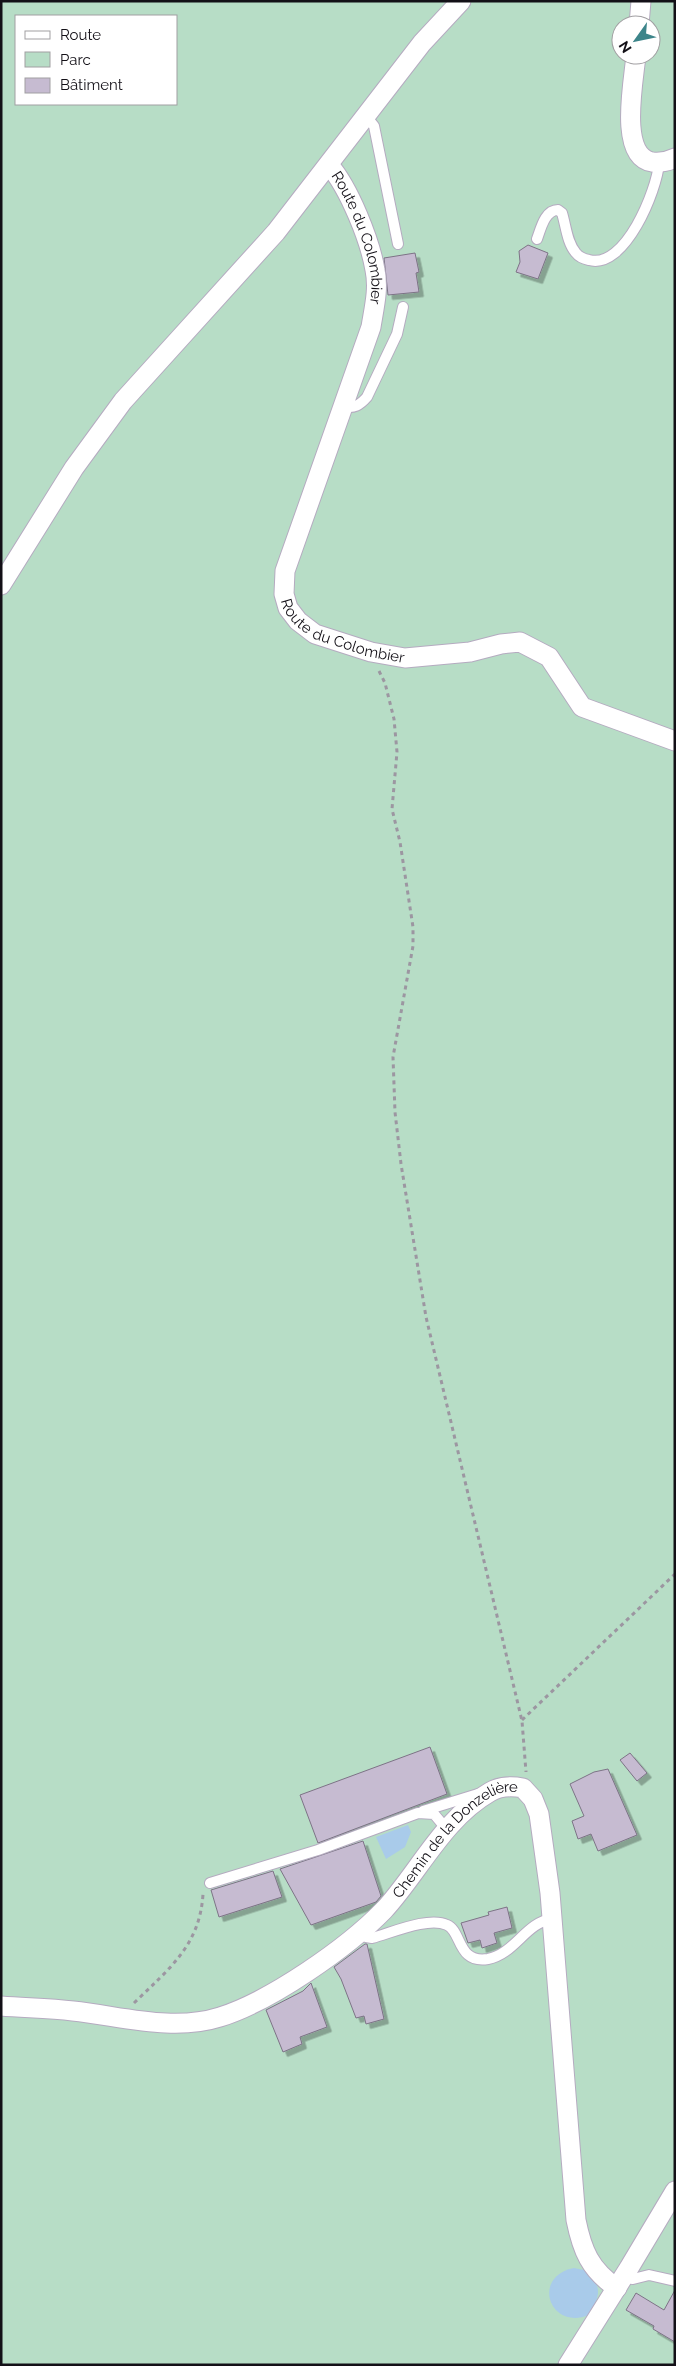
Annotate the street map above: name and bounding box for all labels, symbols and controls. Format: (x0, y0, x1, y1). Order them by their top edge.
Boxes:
legend (15, 15, 178, 105)
north arrow (611, 15, 661, 65)
text: Route (60, 26, 101, 44)
text: N (615, 38, 635, 56)
text: Parc (60, 51, 91, 69)
text: Bâtiment (60, 76, 123, 94)
street label: Route du Colombier (328, 168, 386, 306)
street label: Route du Colombier (277, 597, 407, 667)
street label: Chemin de la Donzelière (389, 1778, 518, 1902)

